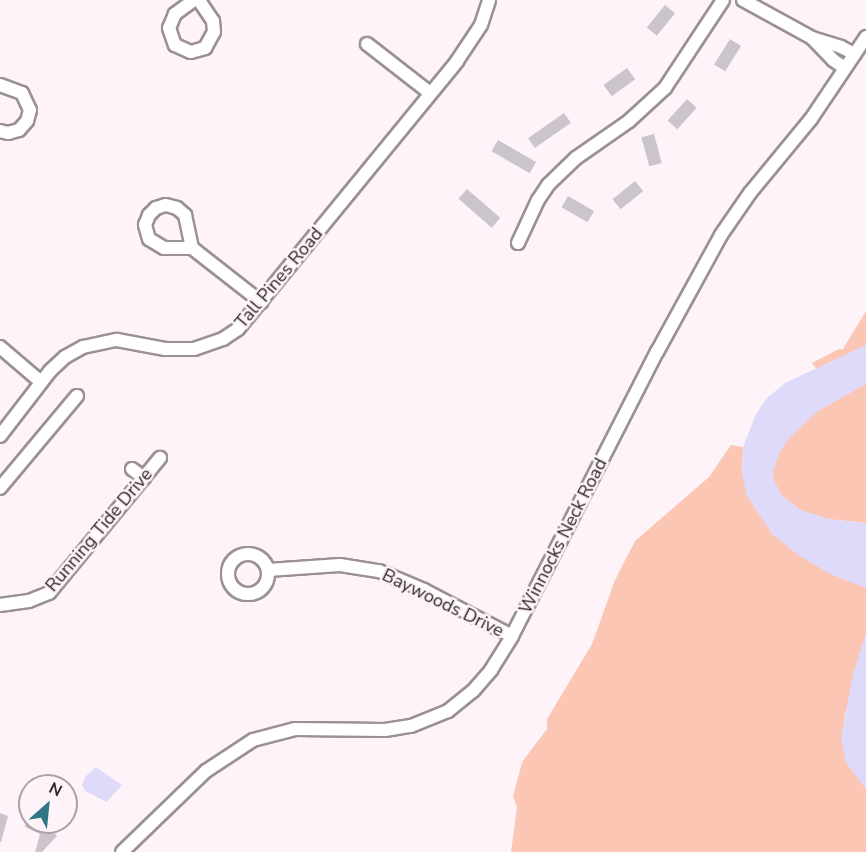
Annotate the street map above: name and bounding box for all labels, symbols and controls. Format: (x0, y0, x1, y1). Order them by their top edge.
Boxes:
street label: Tall Pines Road (231, 223, 327, 333)
street label: Winnocks Neck Road (514, 455, 612, 617)
street label: Running Tide Drive (41, 464, 157, 596)
street label: Baywoods Drive (379, 564, 507, 642)
north arrow (18, 774, 78, 834)
text: N (45, 777, 66, 802)

